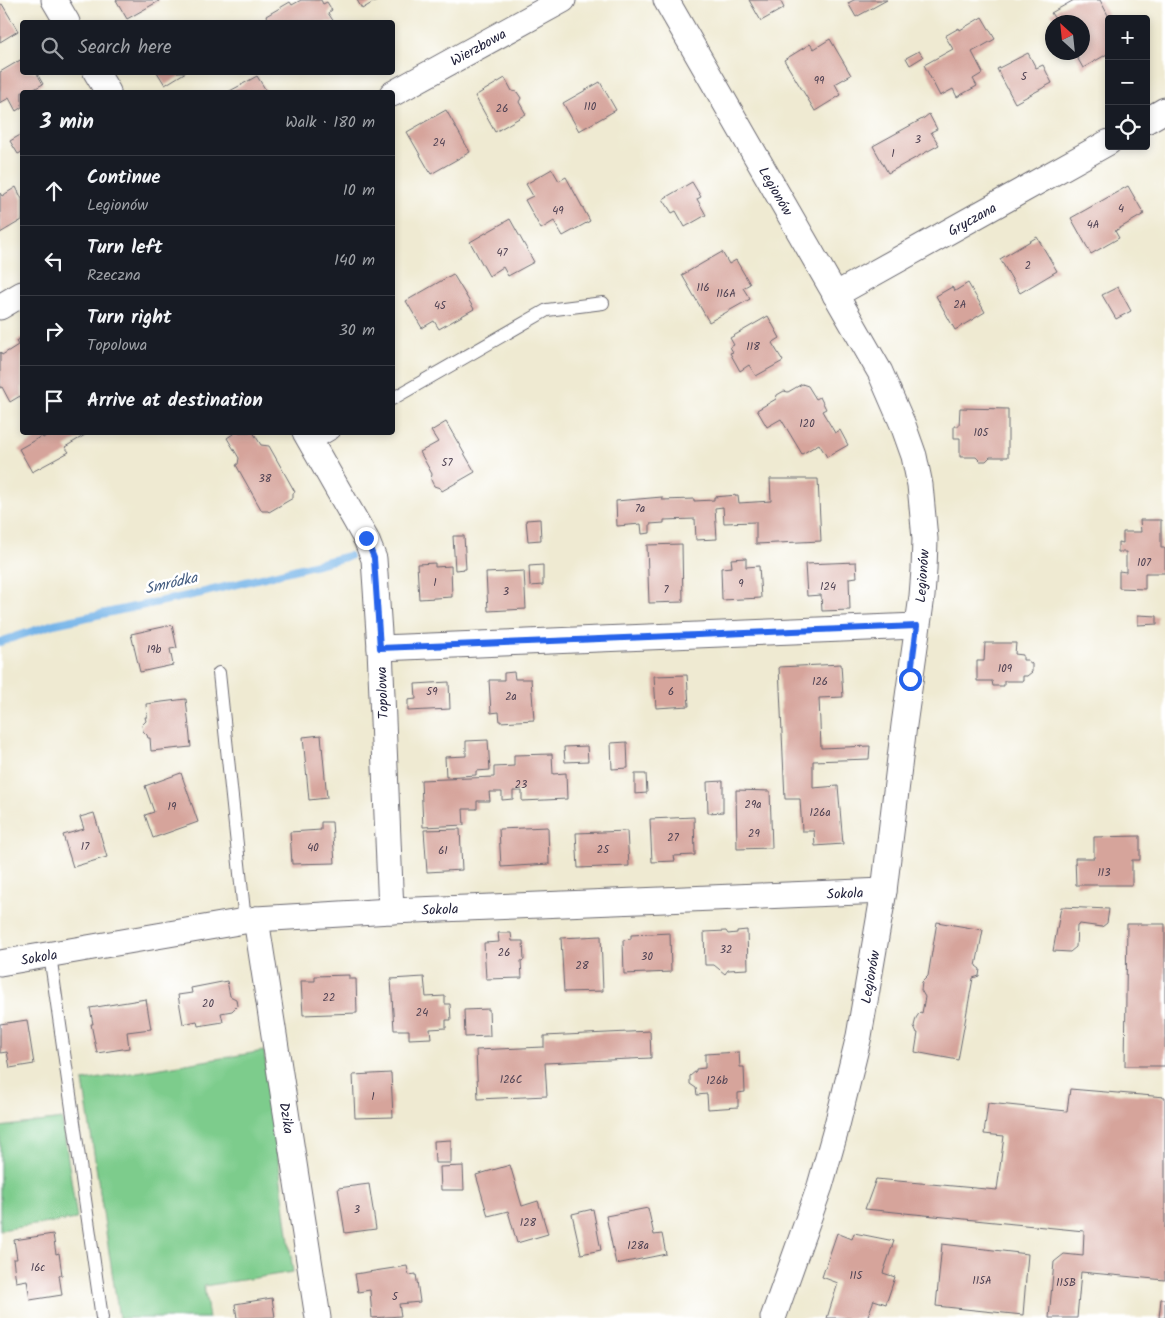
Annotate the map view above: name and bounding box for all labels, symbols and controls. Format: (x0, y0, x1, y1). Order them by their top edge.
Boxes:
north arrow (1045, 15, 1090, 60)
map controls (1105, 15, 1150, 150)
button: + (1105, 15, 1150, 60)
search box (20, 20, 395, 75)
street label: Wierzbowa (446, 23, 511, 72)
text: Search here (78, 33, 172, 63)
icon: search (38, 34, 66, 62)
button: − (1105, 60, 1150, 105)
house number: 5 (1021, 68, 1028, 86)
house number: 99 (814, 72, 825, 90)
house number: 110 (584, 98, 597, 116)
house number: 26 (496, 100, 508, 118)
button: locate (1105, 105, 1150, 150)
text: 3 min (40, 106, 94, 139)
text: Walk · 180 m (285, 110, 375, 135)
house number: 3 (915, 131, 921, 149)
house number: 24 (433, 134, 445, 152)
house number: 1 (891, 145, 895, 163)
text: Continue (87, 163, 160, 193)
street label: Legionów (752, 163, 798, 221)
icon: ahead (40, 177, 68, 205)
text: 10 m (343, 178, 375, 203)
text: Legionów (87, 193, 148, 218)
street label: Gryczana (944, 197, 1001, 242)
house number: 4 (1118, 200, 1124, 218)
house number: 49 (552, 202, 564, 220)
house number: 4A (1087, 216, 1100, 234)
text: Turn left (87, 233, 162, 263)
house number: 47 (496, 244, 508, 262)
icon: left (40, 247, 68, 275)
text: 140 m (334, 248, 375, 273)
house number: 2 (1025, 257, 1031, 275)
text: Rzeczna (87, 263, 141, 288)
house number: 116 (696, 279, 710, 297)
house number: 116A (716, 285, 736, 303)
house number: 2A (953, 296, 967, 314)
house number: 45 (434, 297, 447, 315)
text: Turn right (87, 303, 172, 333)
icon: right (40, 317, 68, 345)
text: 30 m (339, 318, 375, 343)
text: Topolowa (87, 333, 147, 358)
house number: 118 (746, 338, 760, 356)
text: Arrive at destination (87, 386, 263, 416)
icon: arrive (40, 387, 68, 415)
house number: 120 (799, 415, 815, 433)
house number: 105 (974, 424, 990, 442)
house number: 57 (442, 454, 453, 472)
house number: 38 (259, 470, 272, 488)
house number: 7a (635, 500, 645, 518)
route end (355, 527, 378, 550)
street label: Legionów (910, 548, 936, 604)
house number: 107 (1137, 554, 1152, 572)
water label: Smródka (143, 566, 201, 602)
house number: 1 (433, 574, 437, 592)
house number: 9 (738, 575, 744, 593)
house number: 124 (820, 578, 836, 596)
house number: 7 (663, 581, 669, 599)
house number: 3 (503, 583, 509, 601)
house number: 19b (147, 641, 162, 659)
house number: 109 (998, 660, 1013, 678)
street label: Topolowa (371, 666, 395, 720)
route start (899, 668, 922, 691)
house number: 126 (812, 673, 828, 691)
house number: 59 (426, 683, 438, 701)
house number: 6 (668, 683, 674, 701)
house number: 2a (505, 688, 517, 706)
house number: 23 (515, 776, 527, 794)
house number: 29a (745, 796, 761, 814)
house number: 19 (168, 798, 177, 816)
house number: 126a (809, 804, 831, 822)
house number: 29 (748, 825, 761, 843)
house number: 27 (667, 829, 680, 847)
house number: 17 (81, 838, 90, 856)
house number: 40 (307, 839, 319, 857)
house number: 25 (597, 841, 610, 859)
house number: 61 (438, 842, 448, 860)
house number: 113 (1097, 864, 1111, 882)
street label: Sokola (826, 882, 864, 906)
street label: Sokola (421, 898, 459, 922)
house number: 32 (720, 941, 732, 959)
street label: Sokola (19, 944, 59, 972)
house number: 26 (498, 944, 510, 962)
house number: 30 (641, 948, 653, 966)
street label: Legionów (856, 948, 887, 1005)
house number: 28 (575, 957, 589, 975)
house number: 22 (323, 989, 335, 1007)
house number: 20 (202, 995, 214, 1013)
house number: 24 (416, 1004, 428, 1022)
house number: 126C (500, 1071, 523, 1089)
house number: 126b (706, 1072, 728, 1090)
house number: 1 (371, 1088, 375, 1106)
street label: Dzika (273, 1101, 299, 1136)
house number: 3 (354, 1201, 360, 1219)
house number: 128 (520, 1214, 537, 1232)
house number: 128a (627, 1237, 649, 1255)
house number: 16c (31, 1259, 45, 1277)
house number: 115 (850, 1267, 863, 1285)
house number: 115A (972, 1272, 992, 1290)
house number: 115B (1056, 1274, 1076, 1292)
house number: 5 (392, 1288, 399, 1306)

